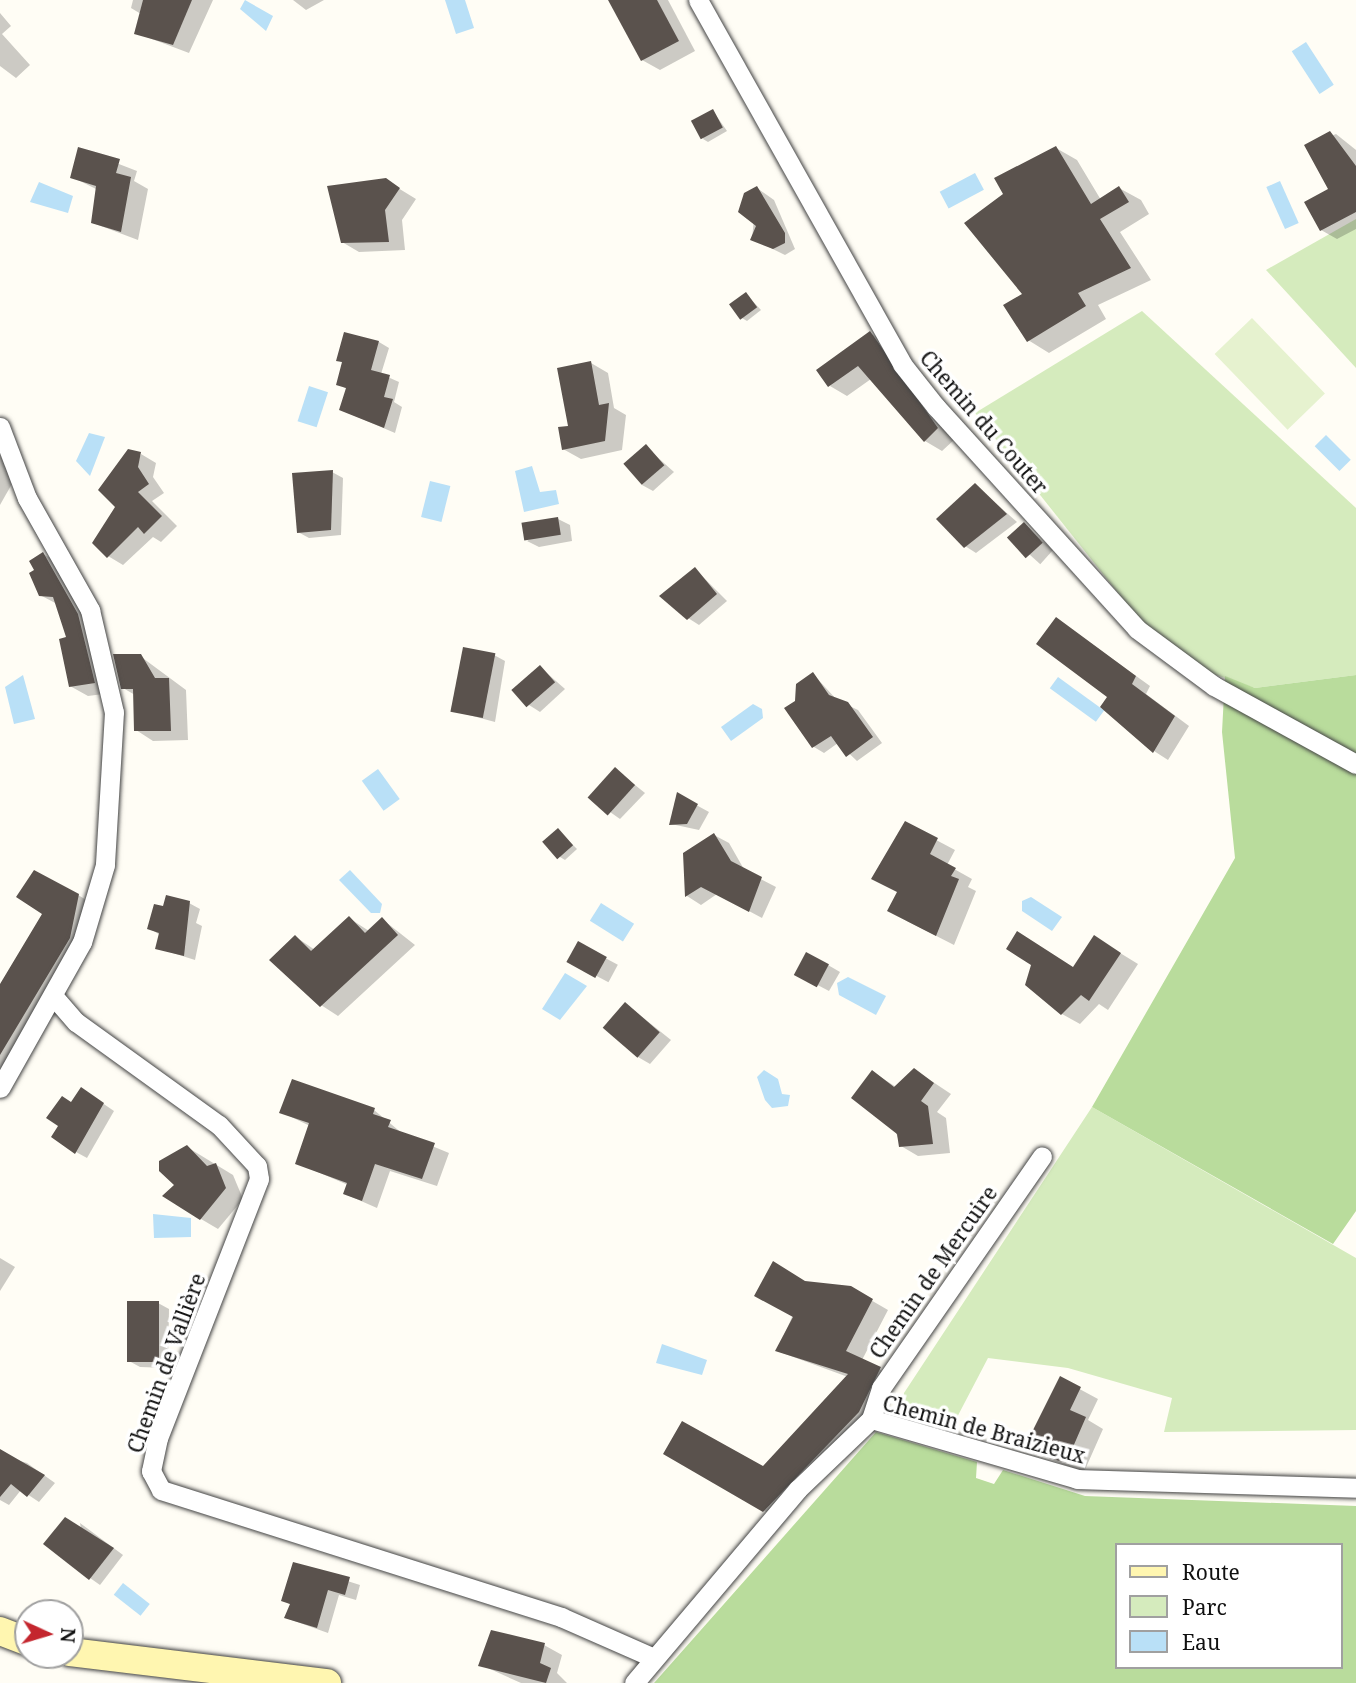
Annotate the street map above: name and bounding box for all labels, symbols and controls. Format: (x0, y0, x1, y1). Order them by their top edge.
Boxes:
street label: Chemin du Couter (915, 345, 1053, 499)
street label: Chemin de Mercuire (864, 1181, 1002, 1363)
street label: Chemin de Vallière (122, 1270, 210, 1456)
street label: Chemin de Braizieux (880, 1390, 1088, 1468)
legend (1114, 1543, 1342, 1669)
text: Route (1182, 1558, 1240, 1586)
text: Parc (1182, 1593, 1227, 1621)
north arrow (14, 1599, 84, 1669)
text: N (54, 1627, 81, 1644)
text: Eau (1182, 1628, 1220, 1656)

